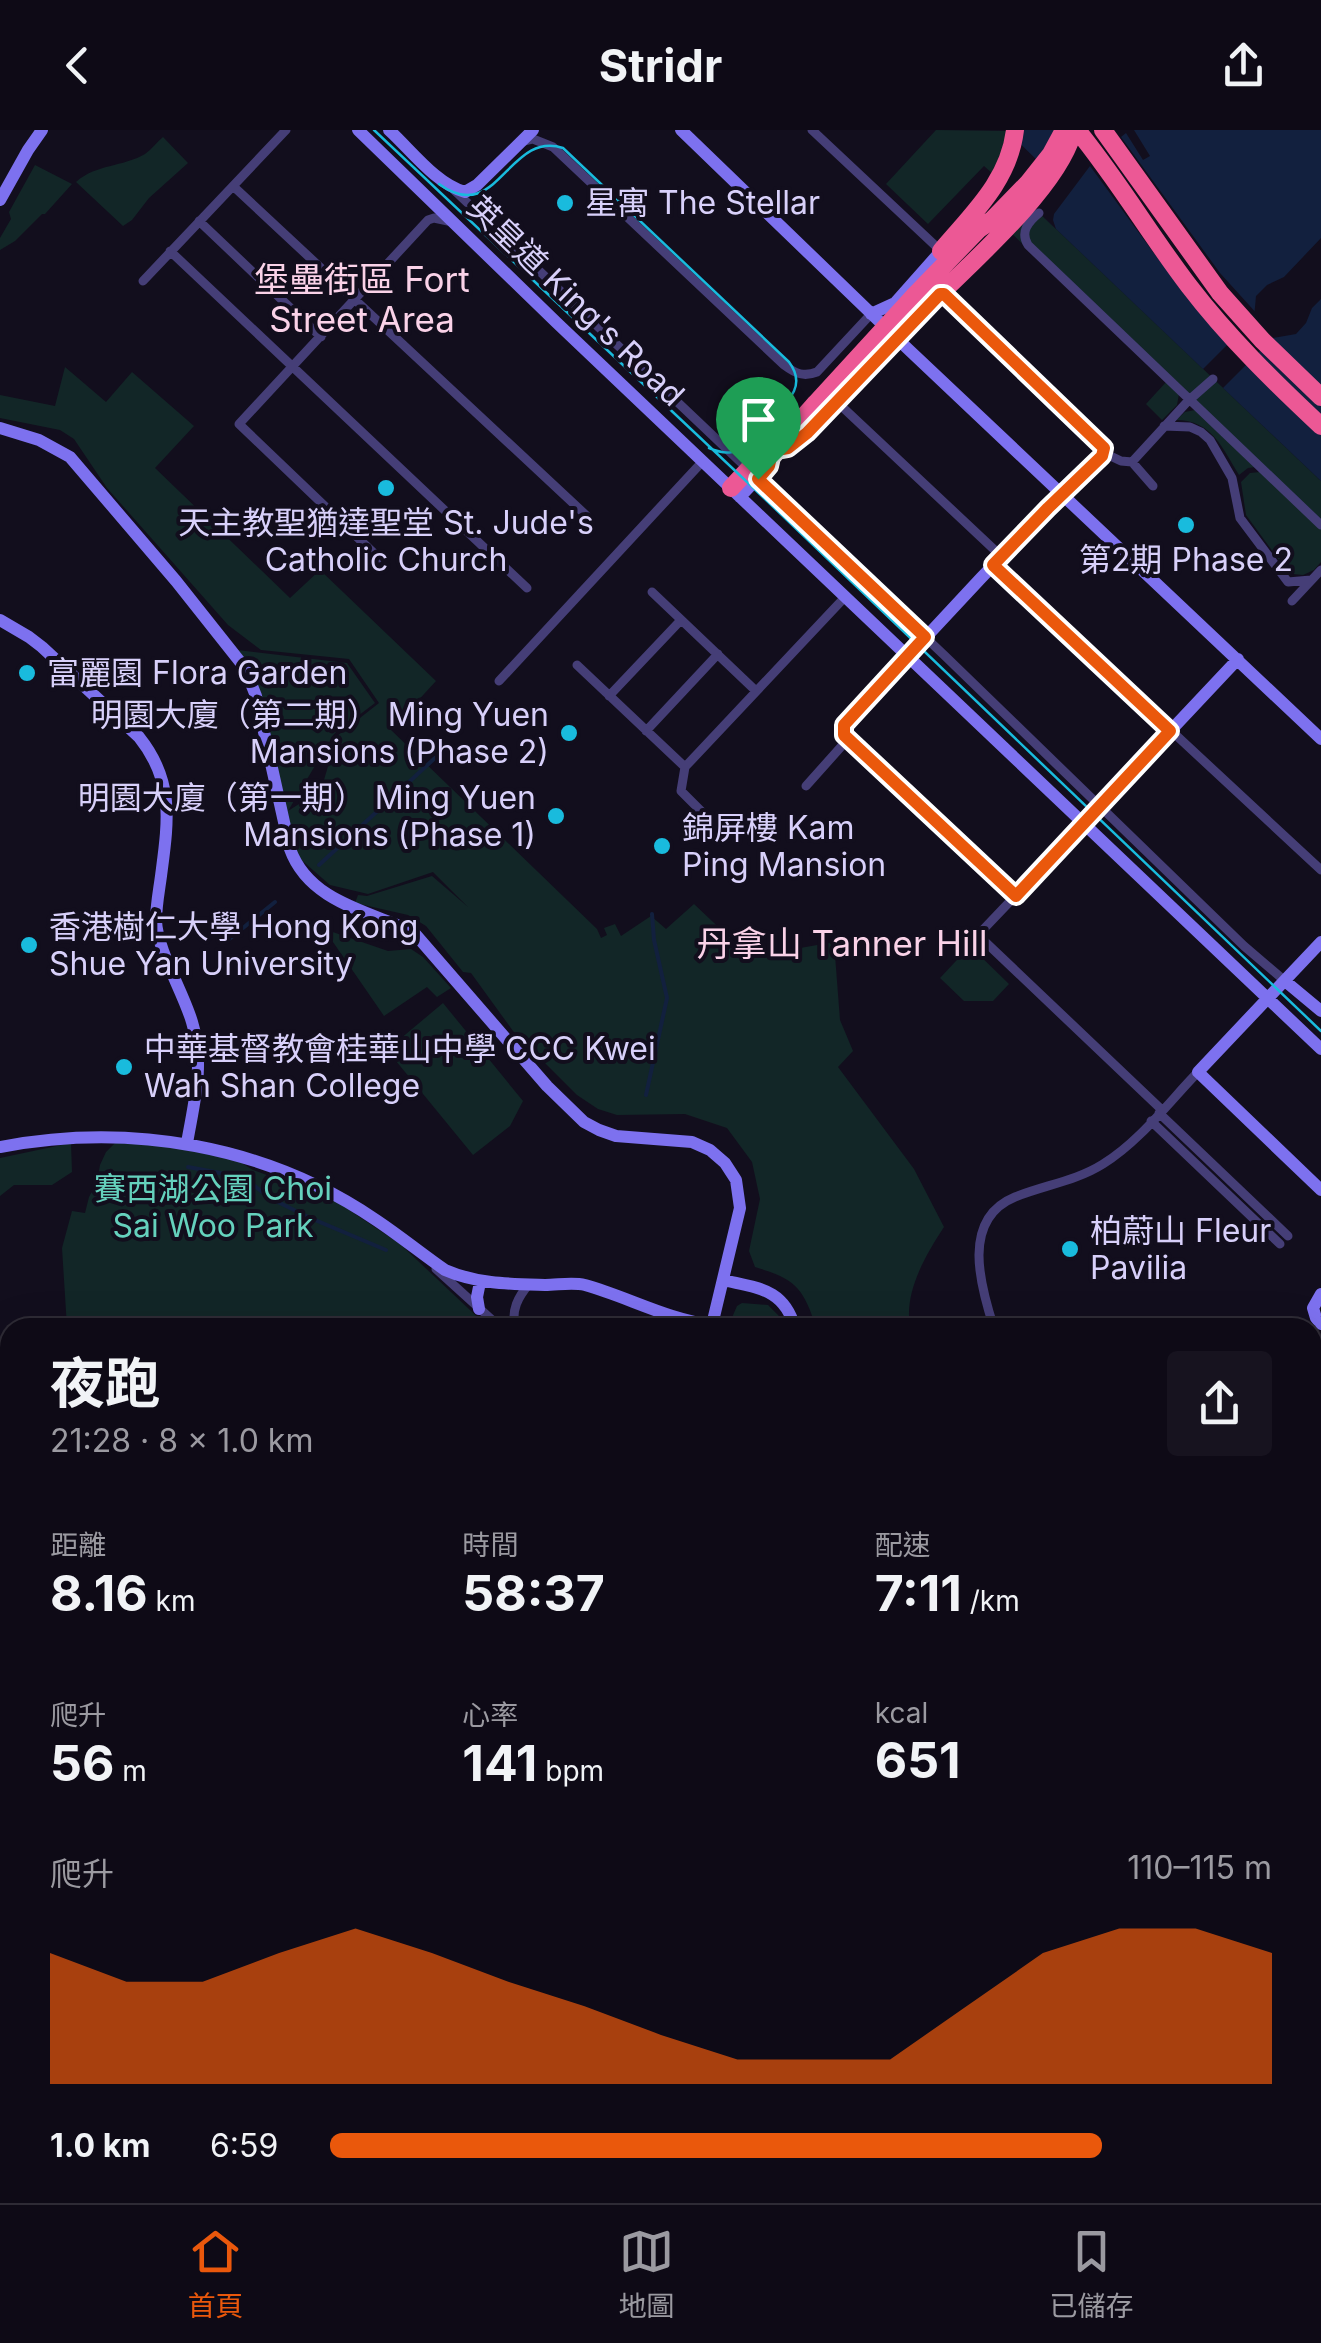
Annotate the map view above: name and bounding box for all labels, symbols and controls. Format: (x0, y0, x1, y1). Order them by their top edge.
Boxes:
icon: back (50, 38, 105, 93)
text: Stridr (599, 38, 722, 93)
icon: share (1216, 38, 1271, 93)
place label: 星寓 The Stellar (585, 183, 820, 222)
street label: 英皇道 King's Road (460, 187, 693, 414)
marker: 星寓 The Stellar (554, 192, 576, 214)
district label: 堡壘街區 Fort Street Area (254, 258, 470, 340)
pin (716, 377, 801, 480)
icon: arrive (731, 392, 786, 447)
marker: 天主教聖猶達聖堂 St. Jude's Catholic Church (375, 477, 397, 499)
place label: 天主教聖猶達聖堂 St. Jude's Catholic Church (178, 503, 594, 579)
marker: 第2期 Phase 2 (1175, 514, 1197, 536)
place label: 第2期 Phase 2 (1079, 540, 1293, 579)
place label: 富麗園 Flora Garden (47, 653, 347, 692)
marker: 富麗園 Flora Garden (16, 662, 38, 684)
place label: 明園大廈（第二期） Ming Yuen Mansions (Phase 2) (91, 695, 549, 771)
marker: 明園大廈（第二期） Ming Yuen Mansions (Phase 2) (558, 722, 580, 744)
place label: 明園大廈（第一期） Ming Yuen Mansions (Phase 1) (78, 778, 536, 854)
marker: 明園大廈（第一期） Ming Yuen Mansions (Phase 1) (545, 805, 567, 827)
place label: 錦屏樓 Kam Ping Mansion (682, 808, 886, 884)
marker: 錦屏樓 Kam Ping Mansion (651, 835, 673, 857)
place label: 香港樹仁大學 Hong Kong Shue Yan University (49, 907, 418, 983)
district label: 丹拿山 Tanner Hill (697, 922, 987, 964)
marker: 香港樹仁大學 Hong Kong Shue Yan University (18, 934, 40, 956)
place label: 中華基督教會桂華山中學 CCC Kwei Wah Shan College (144, 1029, 656, 1105)
marker: 中華基督教會桂華山中學 CCC Kwei Wah Shan College (113, 1056, 135, 1078)
park label: 賽西湖公園 Choi Sai Woo Park (94, 1169, 332, 1245)
place label: 柏蔚山 Fleur Pavilia (1090, 1211, 1271, 1287)
marker: 柏蔚山 Fleur Pavilia (1059, 1238, 1081, 1260)
text: 夜跑 (50, 1350, 160, 1416)
button: share (1167, 1351, 1272, 1456)
text: 21:28 · 8 × 1.0 km (50, 1421, 313, 1460)
text: 距離 (50, 1528, 106, 1562)
text: 時間 (462, 1528, 518, 1562)
text: 配速 (875, 1528, 931, 1562)
text: 8.16 (50, 1563, 148, 1623)
text: 58:37 (462, 1563, 605, 1623)
text: 7:11 (875, 1563, 962, 1623)
text: km (148, 1584, 196, 1618)
text: /km (962, 1584, 1020, 1618)
text: kcal (875, 1696, 928, 1730)
text: 爬升 (50, 1698, 106, 1732)
text: 心率 (462, 1698, 518, 1732)
text: 651 (875, 1730, 961, 1790)
text: 56 (50, 1733, 114, 1793)
text: 141 (462, 1733, 537, 1793)
text: m (114, 1754, 147, 1788)
text: bpm (537, 1754, 604, 1788)
text: 110–115 m (1127, 1848, 1272, 1887)
text: 爬升 (50, 1854, 114, 1893)
text: 1.0 km (50, 2126, 150, 2165)
text: 6:59 (210, 2126, 278, 2165)
tab: 首頁 (187, 2224, 244, 2324)
tab: 地圖 (618, 2224, 675, 2324)
tab: 已儲存 (1049, 2224, 1134, 2324)

